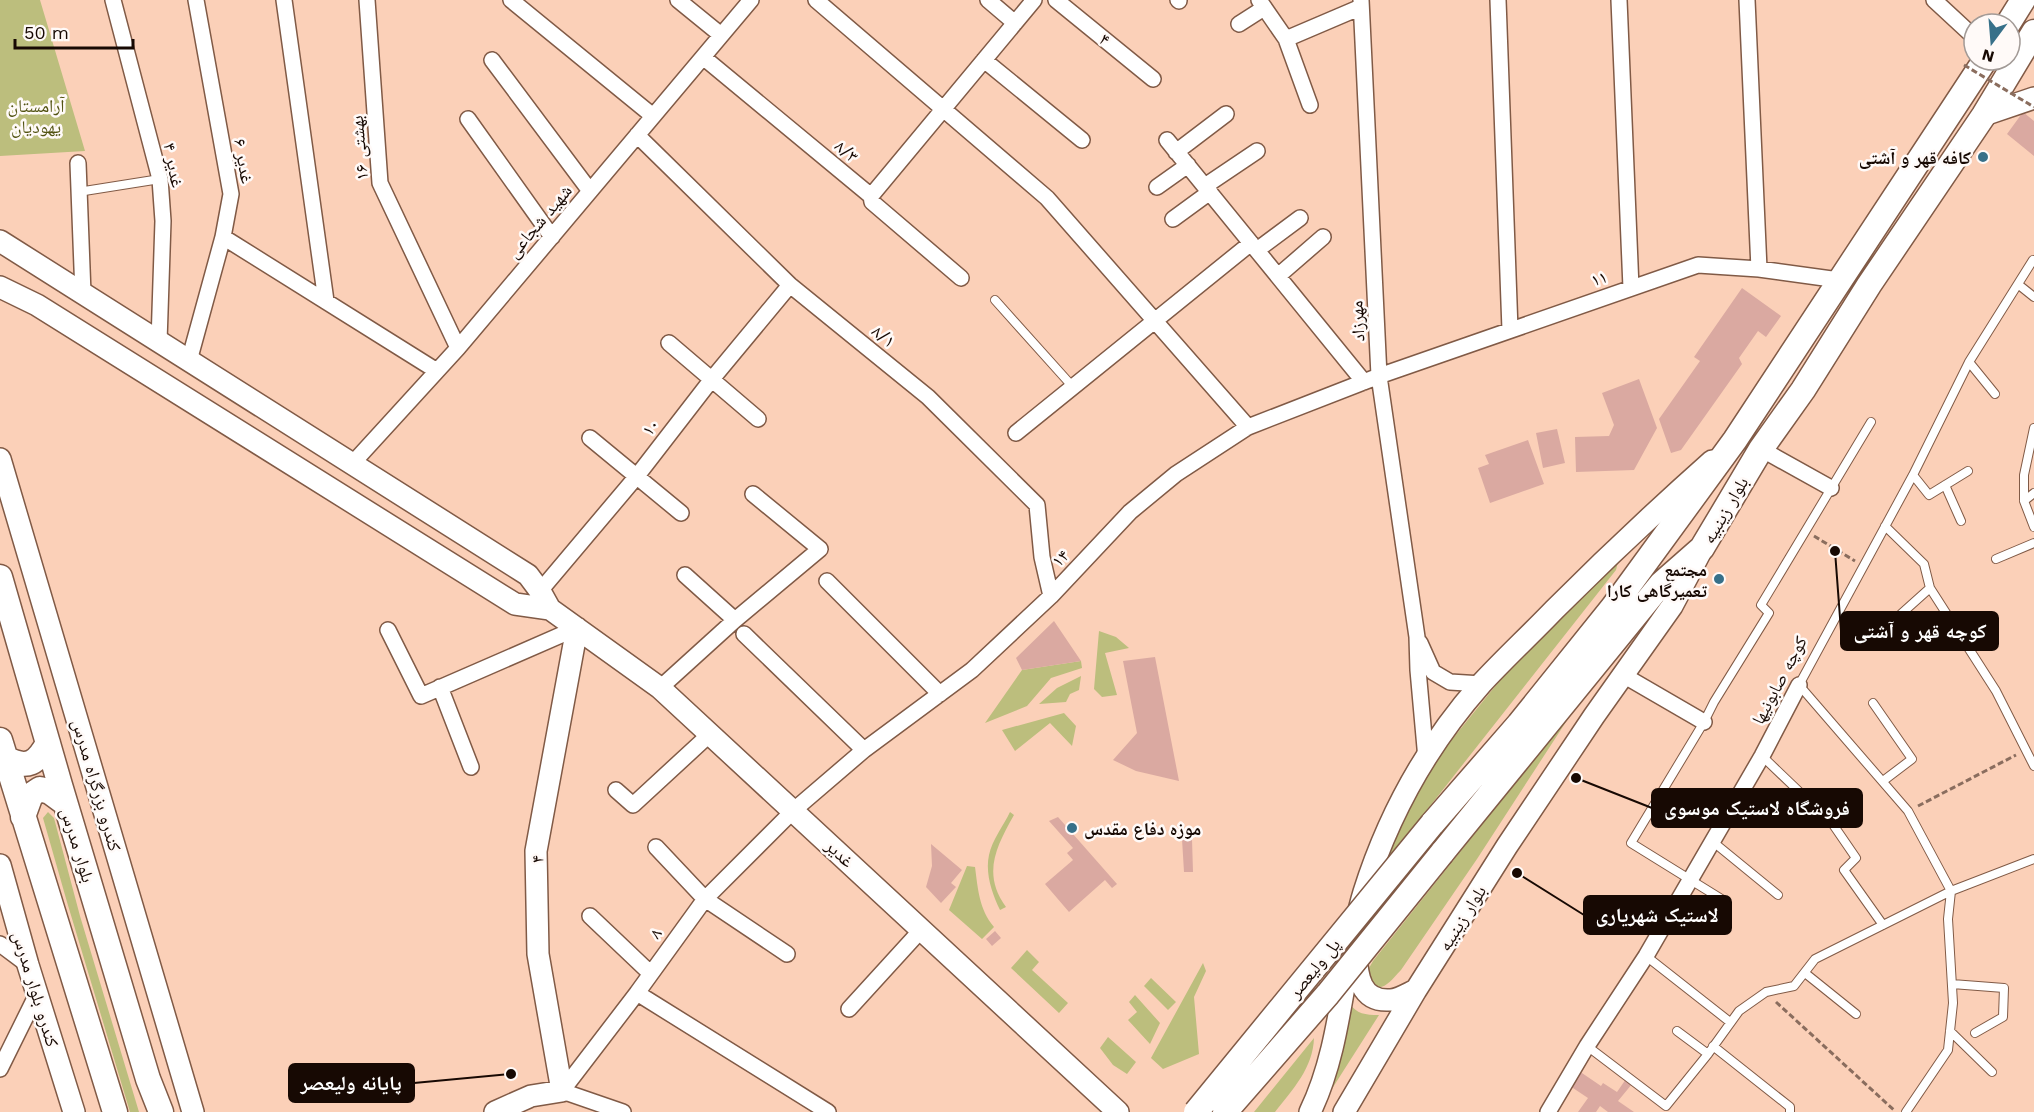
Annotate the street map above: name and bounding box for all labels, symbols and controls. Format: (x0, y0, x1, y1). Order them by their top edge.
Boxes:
scale bar (15, 12, 134, 50)
north arrow (1962, 12, 2022, 72)
text: 50 m (24, 22, 69, 43)
street label: ۴ (1095, 28, 1115, 50)
text: N (1980, 45, 1996, 67)
park label: آرامستان یهودیان (7, 95, 65, 138)
street label: ۱۶ بهشتی (346, 115, 373, 181)
street label: ۸/۳ (831, 135, 863, 167)
street label: غدیر ۶ (229, 137, 258, 185)
street label: غدیر ۴ (159, 141, 189, 189)
place label: کافه قهر و آشتی (1859, 147, 1971, 169)
marker: کافه قهر و آشتی (1976, 150, 1990, 164)
street label: شهید شجاعی (502, 180, 577, 263)
street label: ۱۱ (1588, 265, 1610, 291)
street label: مهرزاد (1345, 300, 1369, 342)
street label: ۸/۱ (868, 320, 900, 352)
street label: ۱۰ (637, 414, 663, 440)
street label: بلوار زینبیه (1698, 473, 1753, 547)
street label: ۱۴ (1047, 545, 1073, 571)
place label: مجتمع تعمیرگاهی کارا (1607, 559, 1707, 602)
marker: مجتمع تعمیرگاهی کارا (1712, 572, 1726, 586)
callout: کوچه قهر و آشتی (1841, 612, 1998, 650)
text: کوچه قهر و آشتی (1853, 619, 1987, 644)
street label: کوچه صابونیها (1747, 632, 1812, 728)
street label: کندرو بزرگراه مدرس (67, 717, 126, 854)
callout: فروشگاه لاستیک موسوی (1652, 789, 1862, 827)
text: فروشگاه لاستیک موسوی (1664, 796, 1850, 820)
street label: بلوار مدرس (56, 805, 99, 885)
place label: موزه دفاع مقدس (1084, 818, 1201, 840)
marker: موزه دفاع مقدس (1065, 821, 1079, 835)
street label: غدیر (821, 834, 859, 872)
street label: ۴ (526, 855, 548, 863)
street label: بلوار زینبیه (1434, 881, 1491, 955)
callout: لاستیک شهریاری (1584, 896, 1731, 934)
text: لاستیک شهریاری (1595, 903, 1719, 927)
street label: ۸ (644, 924, 666, 942)
street label: کندرو بلوار مدرس (7, 929, 64, 1050)
street label: پل ولیعصر (1283, 934, 1345, 1003)
callout: پایانه ولیعصر (289, 1064, 414, 1102)
text: پایانه ولیعصر (299, 1071, 402, 1095)

